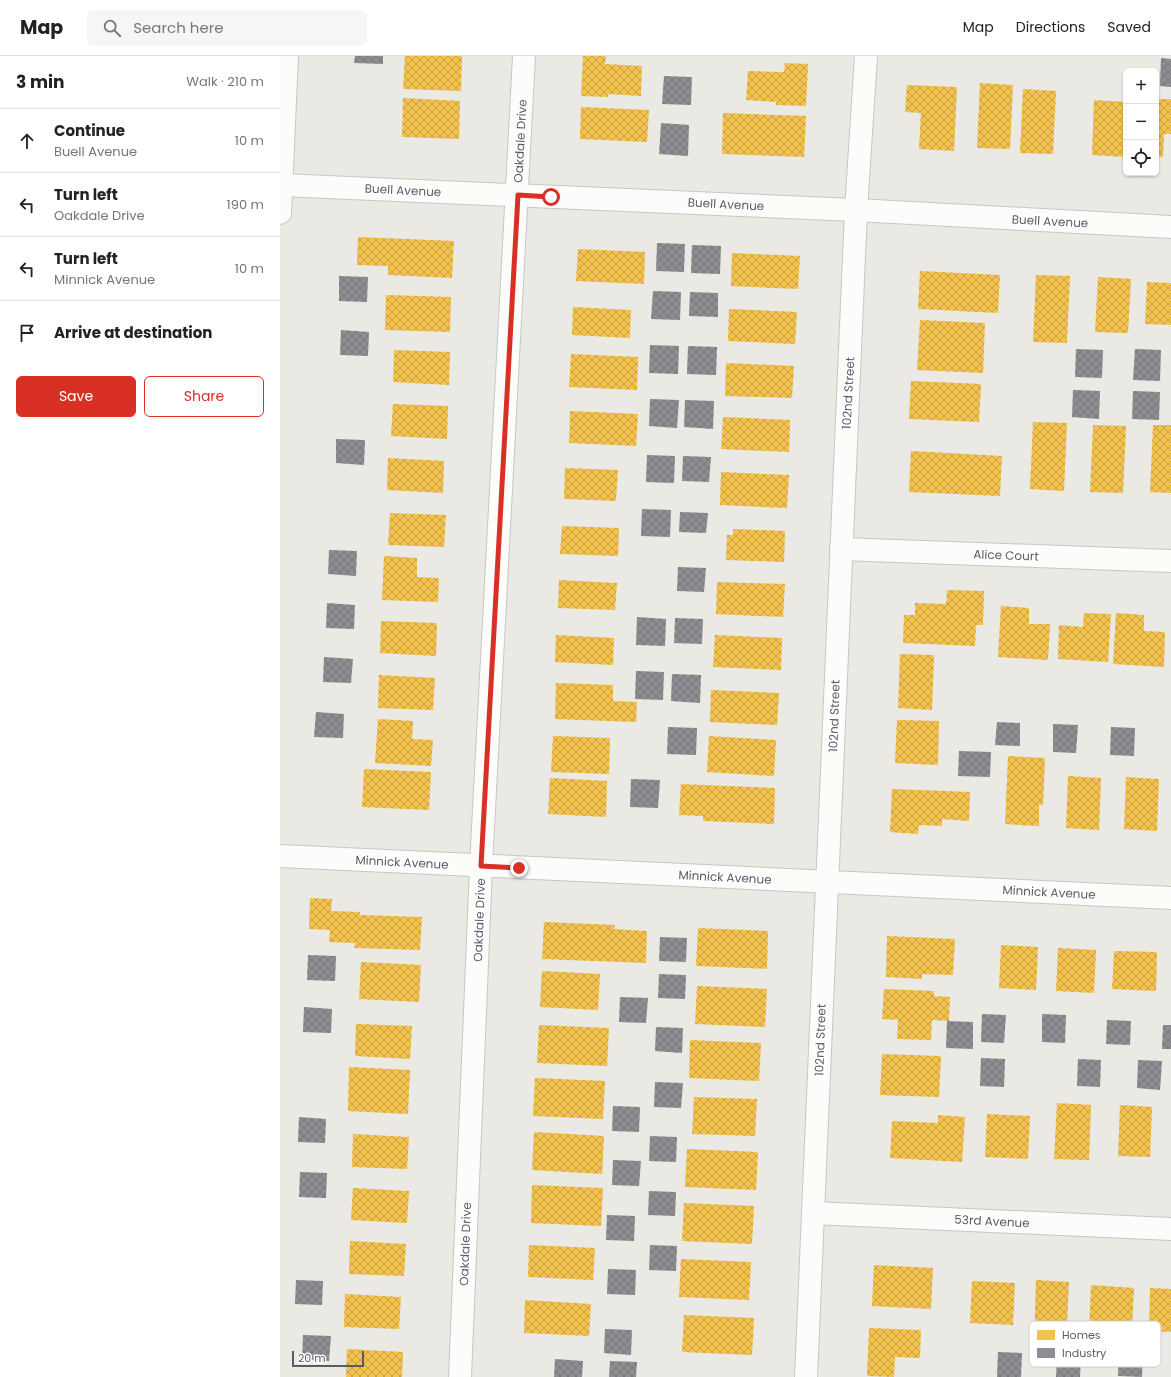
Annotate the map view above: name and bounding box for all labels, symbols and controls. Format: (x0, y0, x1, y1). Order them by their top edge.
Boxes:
search box (87, 10, 367, 46)
text: Map (20, 14, 63, 41)
icon: search (101, 17, 123, 39)
text: Search here (133, 17, 224, 38)
text: Map (963, 17, 994, 37)
text: Directions (1016, 17, 1085, 37)
text: Saved (1107, 17, 1151, 37)
map controls (1123, 68, 1159, 176)
button: + (1123, 68, 1159, 104)
text: 3 min (16, 70, 64, 94)
text: Walk · 210 m (186, 72, 264, 91)
street label: Oakdale Drive (509, 99, 531, 183)
button: − (1123, 104, 1159, 140)
text: Continue (54, 120, 125, 141)
icon: ahead (16, 130, 38, 152)
text: 10 m (235, 131, 264, 150)
button: locate (1123, 140, 1159, 176)
text: Buell Avenue (54, 142, 137, 161)
street label: Buell Avenue (364, 180, 442, 200)
text: Turn left (54, 184, 118, 205)
route start (542, 188, 560, 206)
icon: left (16, 194, 38, 216)
street label: Buell Avenue (687, 194, 765, 214)
text: 190 m (227, 195, 264, 214)
text: Oakdale Drive (54, 206, 145, 225)
street label: Buell Avenue (1011, 211, 1089, 231)
text: Turn left (54, 248, 118, 269)
icon: left (16, 258, 38, 280)
text: 10 m (235, 259, 264, 278)
text: Minnick Avenue (54, 270, 155, 289)
icon: arrive (16, 322, 38, 344)
text: Arrive at destination (54, 322, 212, 343)
street label: 102nd Street (838, 356, 858, 430)
button: Save (16, 376, 136, 417)
button: Share (144, 376, 264, 417)
street label: Alice Court (973, 545, 1039, 565)
street label: 102nd Street (824, 680, 844, 752)
street label: Minnick Avenue (355, 851, 449, 873)
route end (510, 859, 528, 877)
street label: Minnick Avenue (678, 866, 772, 888)
street label: Oakdale Drive (469, 878, 489, 962)
street label: Minnick Avenue (1002, 881, 1096, 903)
street label: 102nd Street (810, 1004, 830, 1076)
street label: Oakdale Drive (455, 1202, 475, 1286)
street label: 53rd Avenue (954, 1211, 1030, 1231)
legend (1029, 1321, 1161, 1367)
text: Homes (1062, 1327, 1101, 1343)
text: Industry (1062, 1345, 1107, 1361)
scale bar (292, 1349, 364, 1368)
text: 20 m (298, 1350, 326, 1366)

